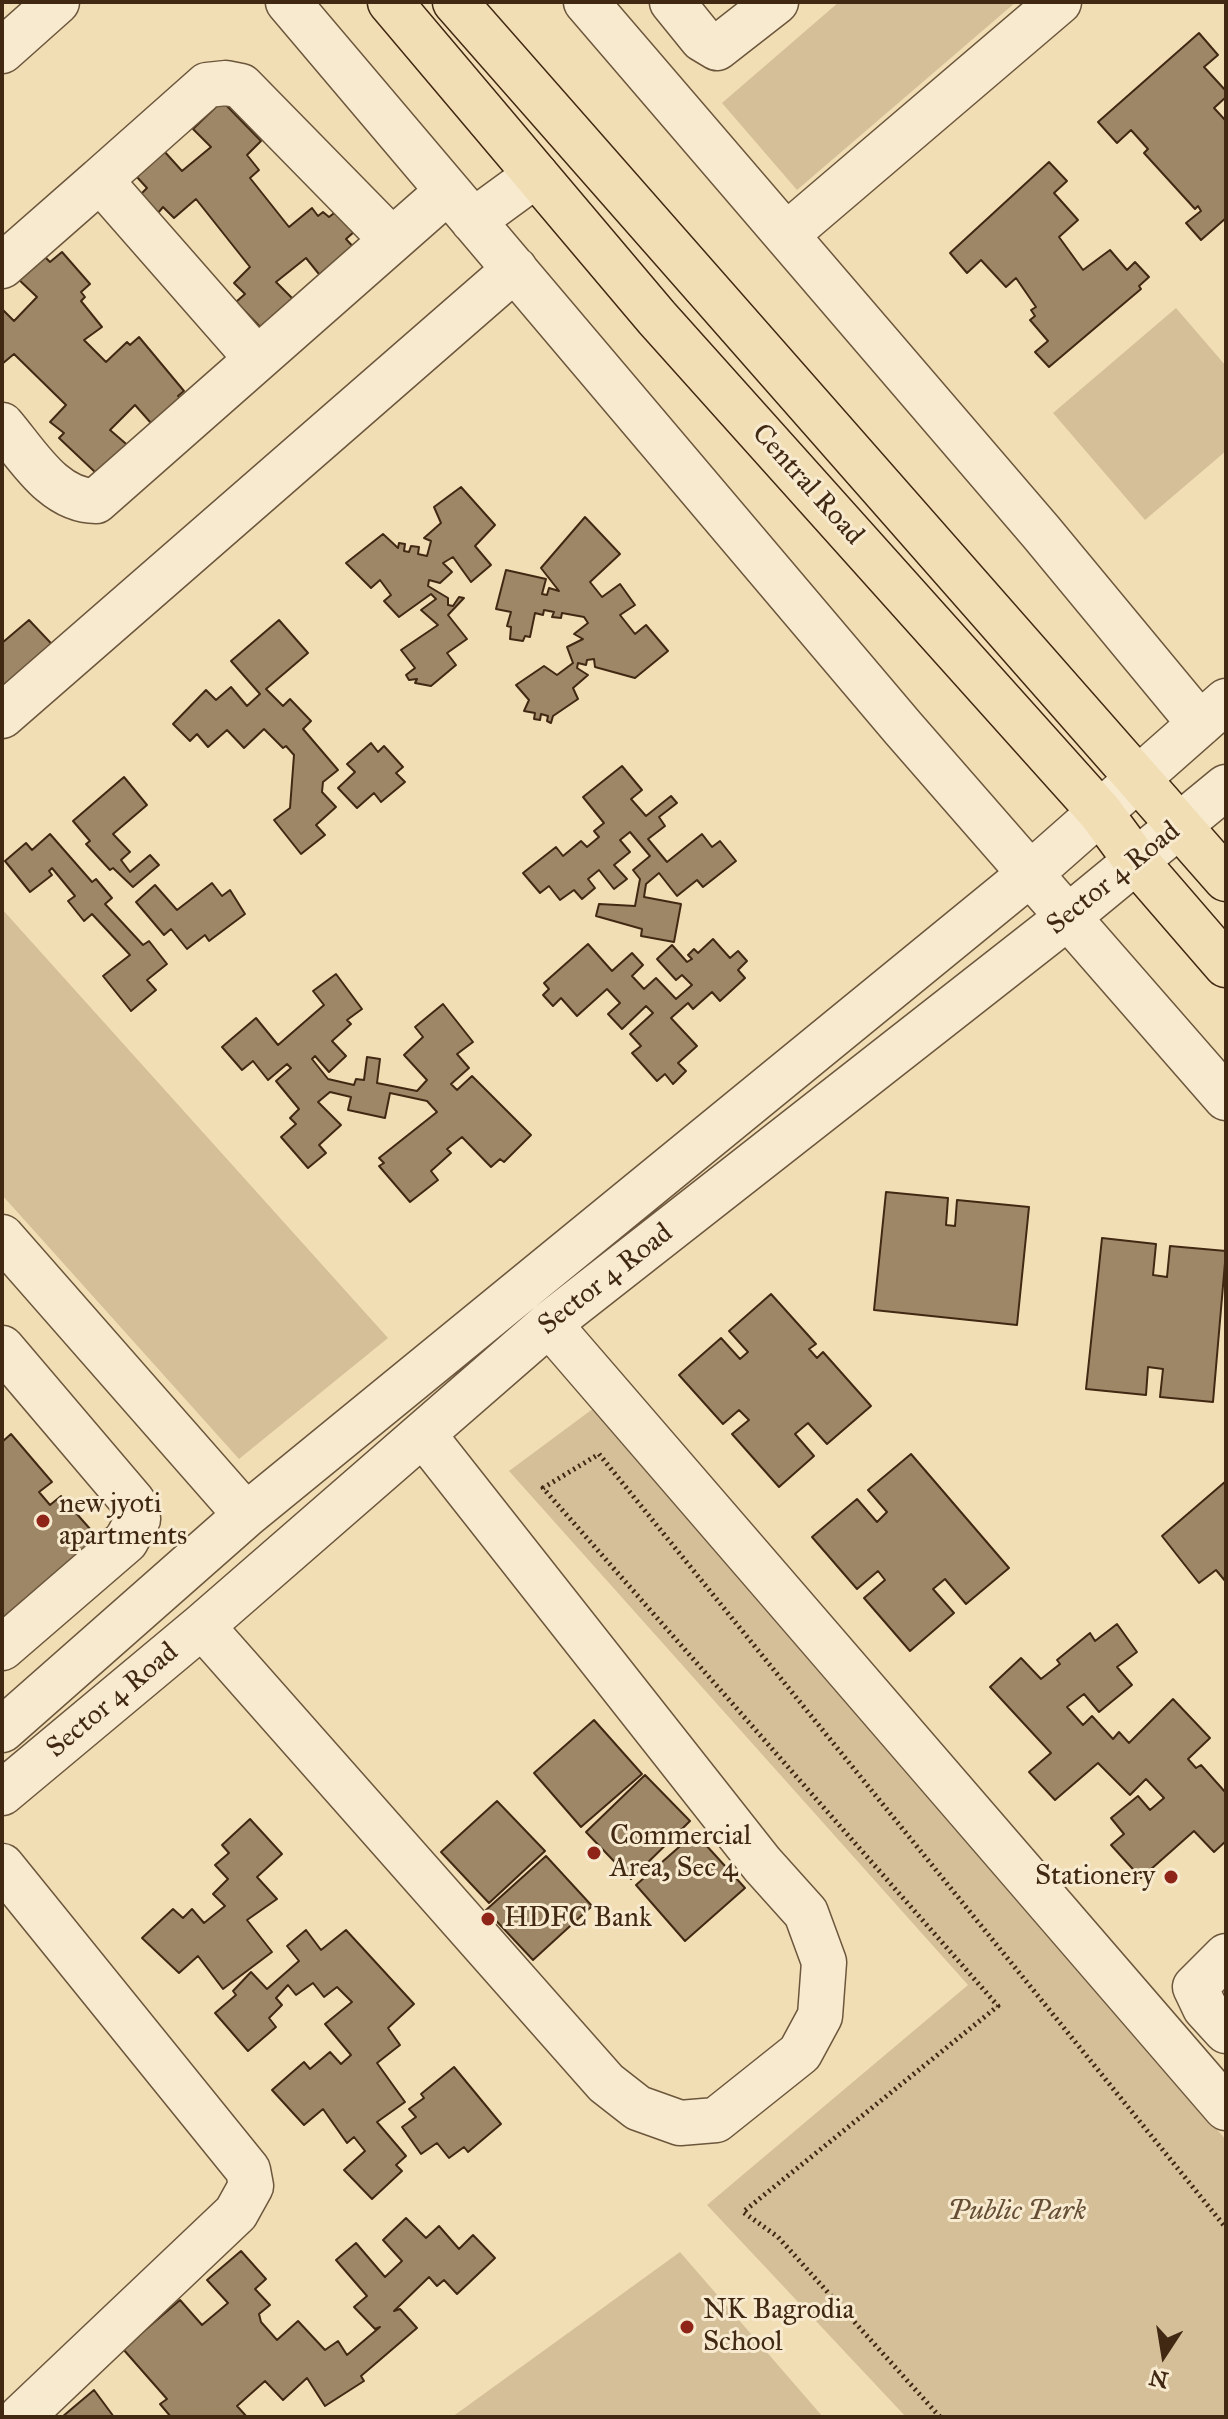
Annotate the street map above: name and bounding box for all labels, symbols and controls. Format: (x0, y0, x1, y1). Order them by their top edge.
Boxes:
street label: Central Road (744, 418, 870, 552)
street label: Sector 4 Road (1041, 815, 1187, 943)
street label: Sector 4 Road (532, 1217, 680, 1343)
place label: new jyoti apartments (59, 1488, 187, 1554)
marker: new jyoti apartments (34, 1512, 52, 1530)
street label: Sector 4 Road (40, 1636, 186, 1766)
place label: Commercial Area, Sec 4 (610, 1820, 751, 1886)
marker: Commercial Area, Sec 4 (585, 1844, 603, 1862)
place label: Stationery (1035, 1860, 1155, 1894)
marker: Stationery (1162, 1868, 1180, 1886)
place label: HDFC Bank (504, 1902, 652, 1936)
marker: HDFC Bank (479, 1910, 497, 1928)
park label: Public Park (948, 2195, 1086, 2229)
place label: NK Bagrodia School (703, 2294, 854, 2360)
north arrow (1124, 2315, 1204, 2395)
marker: NK Bagrodia School (678, 2318, 696, 2336)
text: N (1147, 2364, 1171, 2394)

